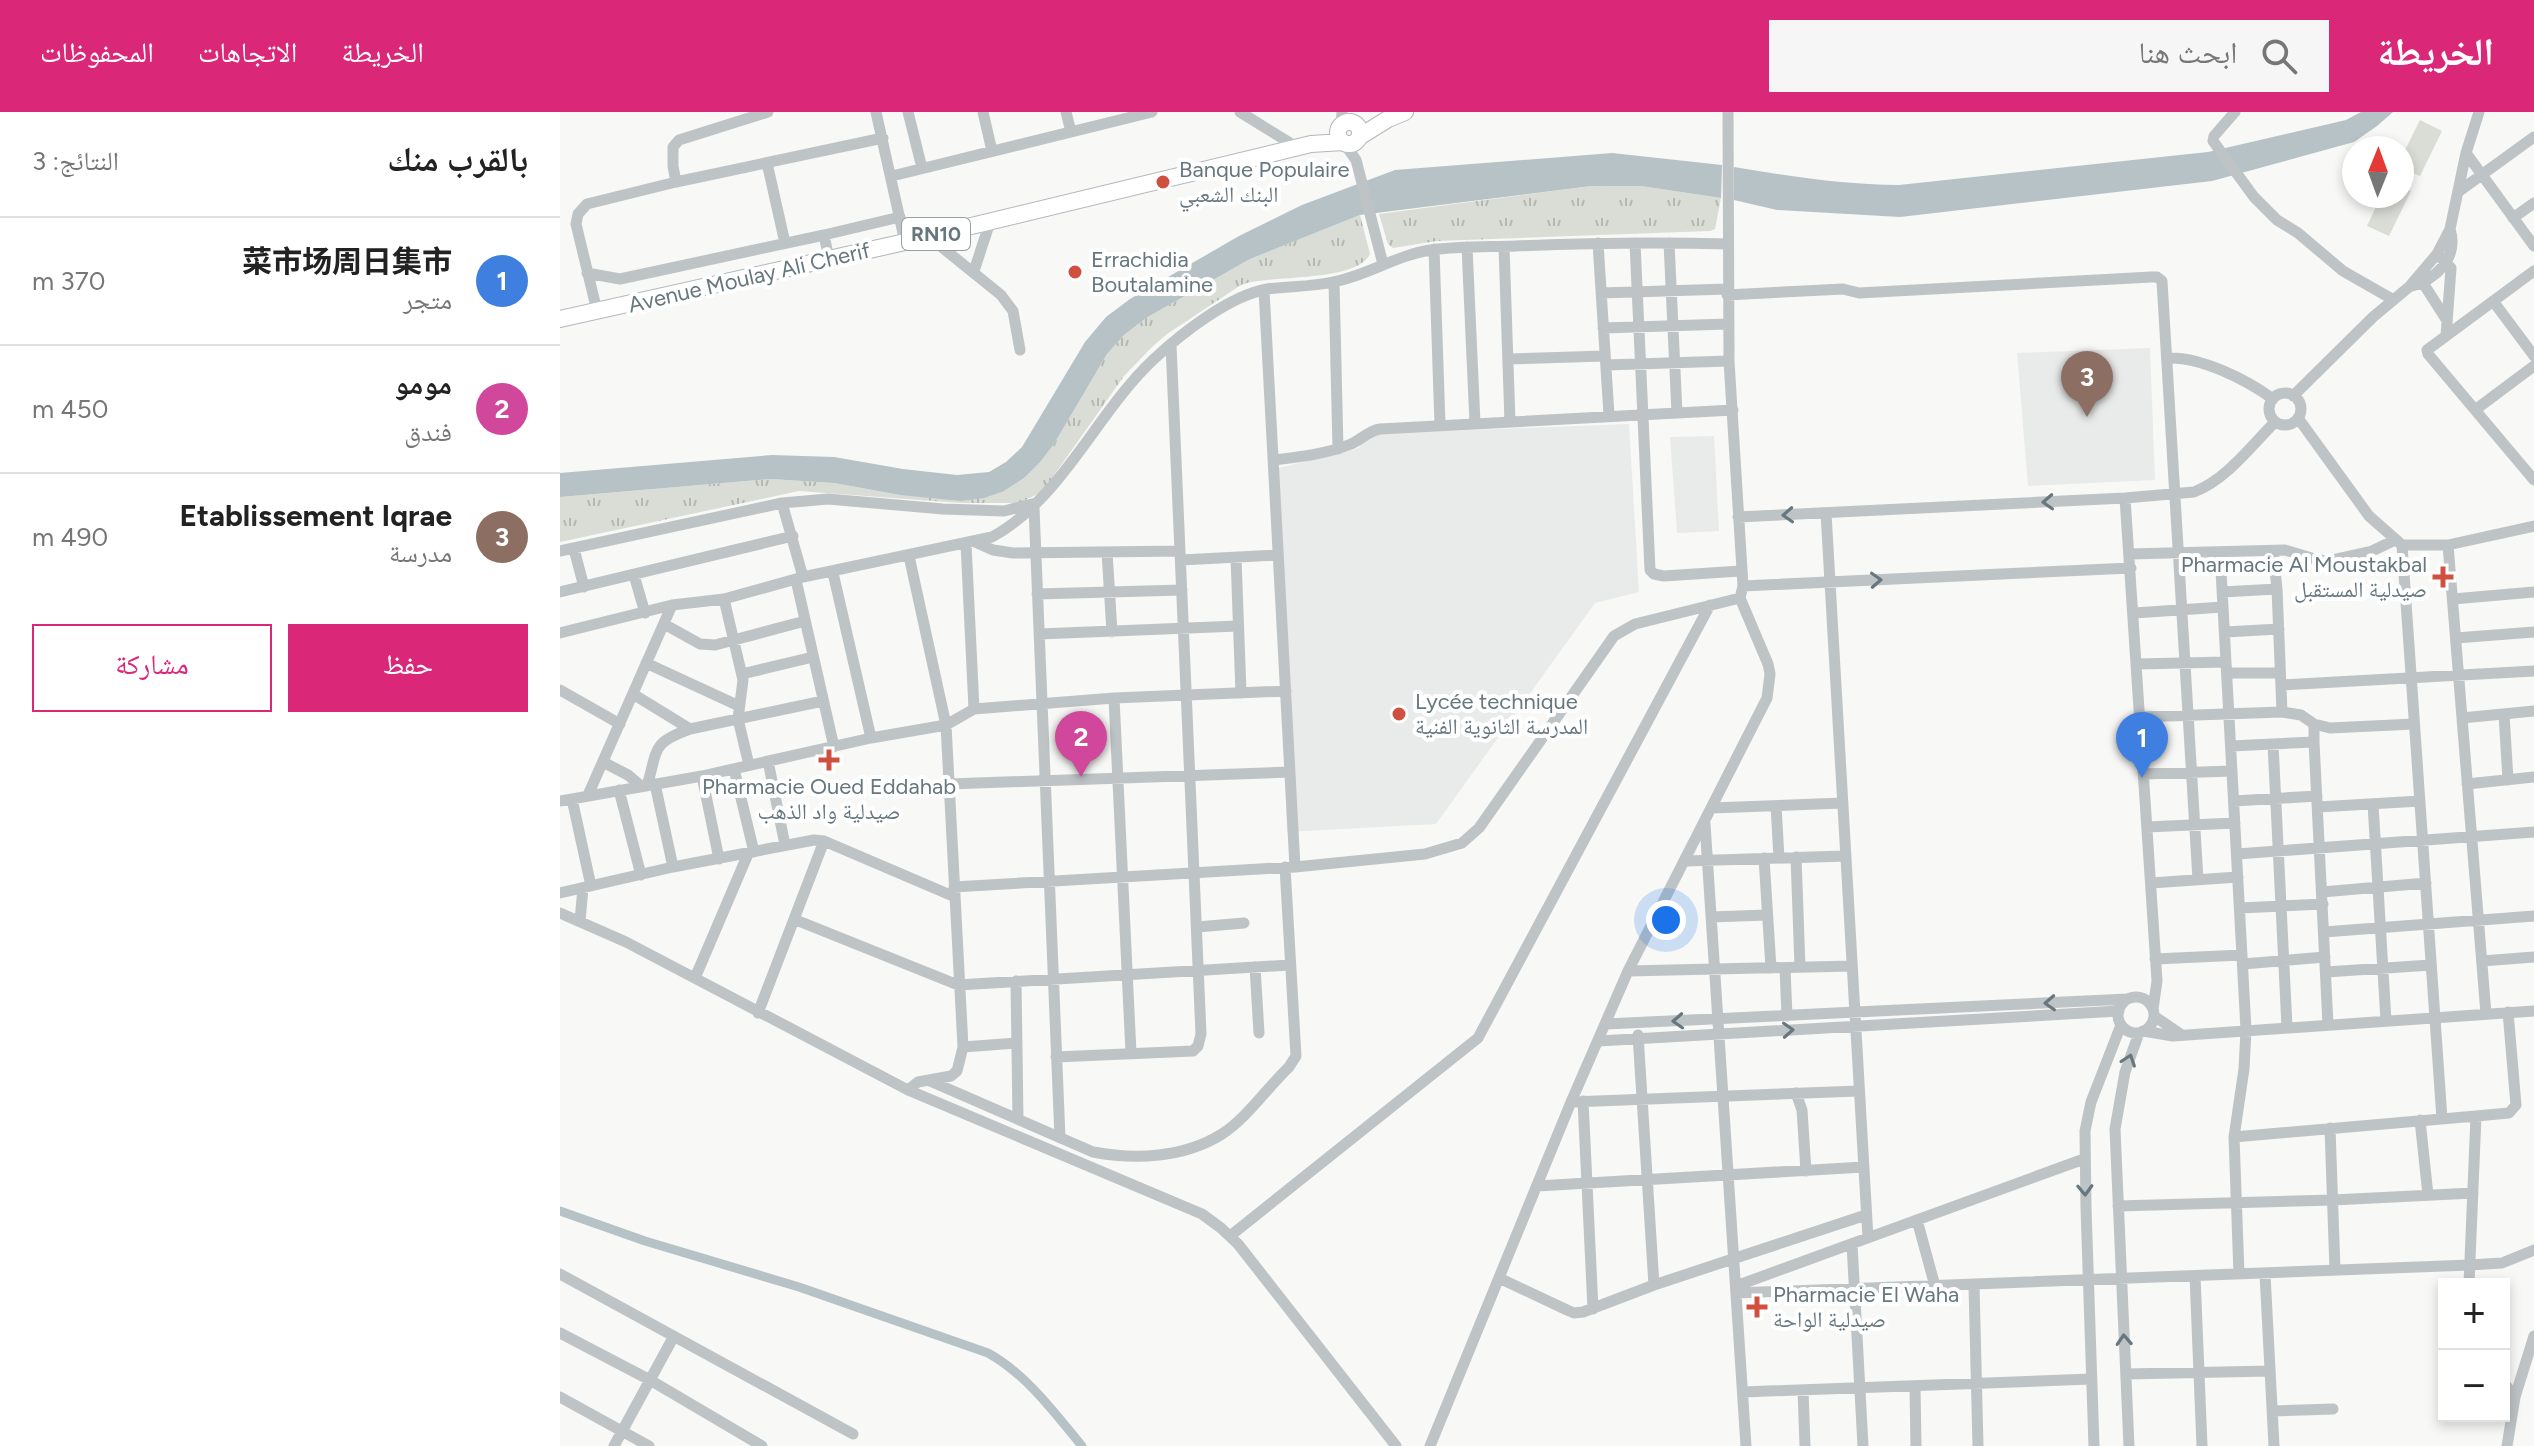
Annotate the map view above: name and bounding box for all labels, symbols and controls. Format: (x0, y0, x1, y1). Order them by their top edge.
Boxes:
search box (1769, 20, 2329, 92)
text: الخريطة (2377, 29, 2494, 75)
text: ابحث هنا (2139, 34, 2237, 71)
icon: search (2257, 34, 2301, 78)
text: المحفوظات (40, 35, 154, 69)
text: الاتجاهات (198, 35, 297, 69)
text: الخريطة (341, 35, 424, 69)
north arrow (2342, 136, 2414, 208)
text: بالقرب منك (387, 139, 528, 180)
text: النتائج: 3 (32, 145, 119, 177)
place label: Banque Populaire البنك الشعبي (1179, 156, 1350, 212)
marker: Banque Populaire البنك الشعبي (1154, 173, 1172, 191)
road number: RN10 (902, 218, 970, 250)
street label: Avenue Moulay Ali Cherif (626, 236, 874, 318)
text: 菜市场周日集市 (242, 243, 452, 280)
place label: Errachidia Boutalamine (1091, 246, 1213, 298)
marker: Errachidia Boutalamine (1066, 263, 1084, 281)
text: 370 m (32, 265, 105, 297)
text: 1 (497, 265, 508, 297)
text: متجر (403, 284, 452, 316)
pin: 3 (2061, 351, 2113, 417)
text: مومو (394, 365, 452, 402)
text: 450 m (32, 393, 108, 425)
text: 2 (494, 393, 510, 425)
text: فندق (404, 416, 452, 448)
one-way arrow (2041, 494, 2054, 511)
text: Etablissement Iqrae (179, 497, 452, 534)
one-way arrow (1781, 506, 1794, 523)
text: 490 m (32, 521, 108, 553)
text: 3 (495, 521, 509, 553)
text: مدرسة (389, 537, 452, 569)
place label: Pharmacie Al Moustakbal صيدلية المستقبل (2181, 551, 2427, 603)
marker: Pharmacie Al Moustakbal صيدلية المستقبل (2434, 568, 2452, 586)
one-way arrow (1870, 571, 1883, 588)
button: مشاركة (32, 624, 272, 712)
button: حفظ (288, 624, 528, 712)
place label: Lycée technique المدرسة الثانوية الفنية (1415, 688, 1588, 740)
marker: Lycée technique المدرسة الثانوية الفنية (1390, 705, 1408, 723)
pin: 2 (1055, 711, 1107, 777)
pin: 1 (2116, 712, 2168, 778)
marker: Pharmacie Oued Eddahab صيدلية واد الذهب (820, 751, 838, 769)
place label: Pharmacie Oued Eddahab صيدلية واد الذهب (702, 773, 956, 825)
your location (1646, 900, 1686, 940)
one-way arrow (2043, 994, 2056, 1011)
one-way arrow (1671, 1012, 1684, 1029)
one-way arrow (1782, 1022, 1795, 1039)
one-way arrow (2119, 1054, 2136, 1068)
one-way arrow (2076, 1184, 2094, 1197)
map controls (2438, 1278, 2510, 1422)
button: + (2438, 1278, 2510, 1350)
place label: Pharmacie El Waha صيدلية الواحة (1773, 1281, 1959, 1333)
marker: Pharmacie El Waha صيدلية الواحة (1748, 1298, 1766, 1316)
one-way arrow (2116, 1333, 2133, 1346)
button: − (2438, 1350, 2510, 1422)

